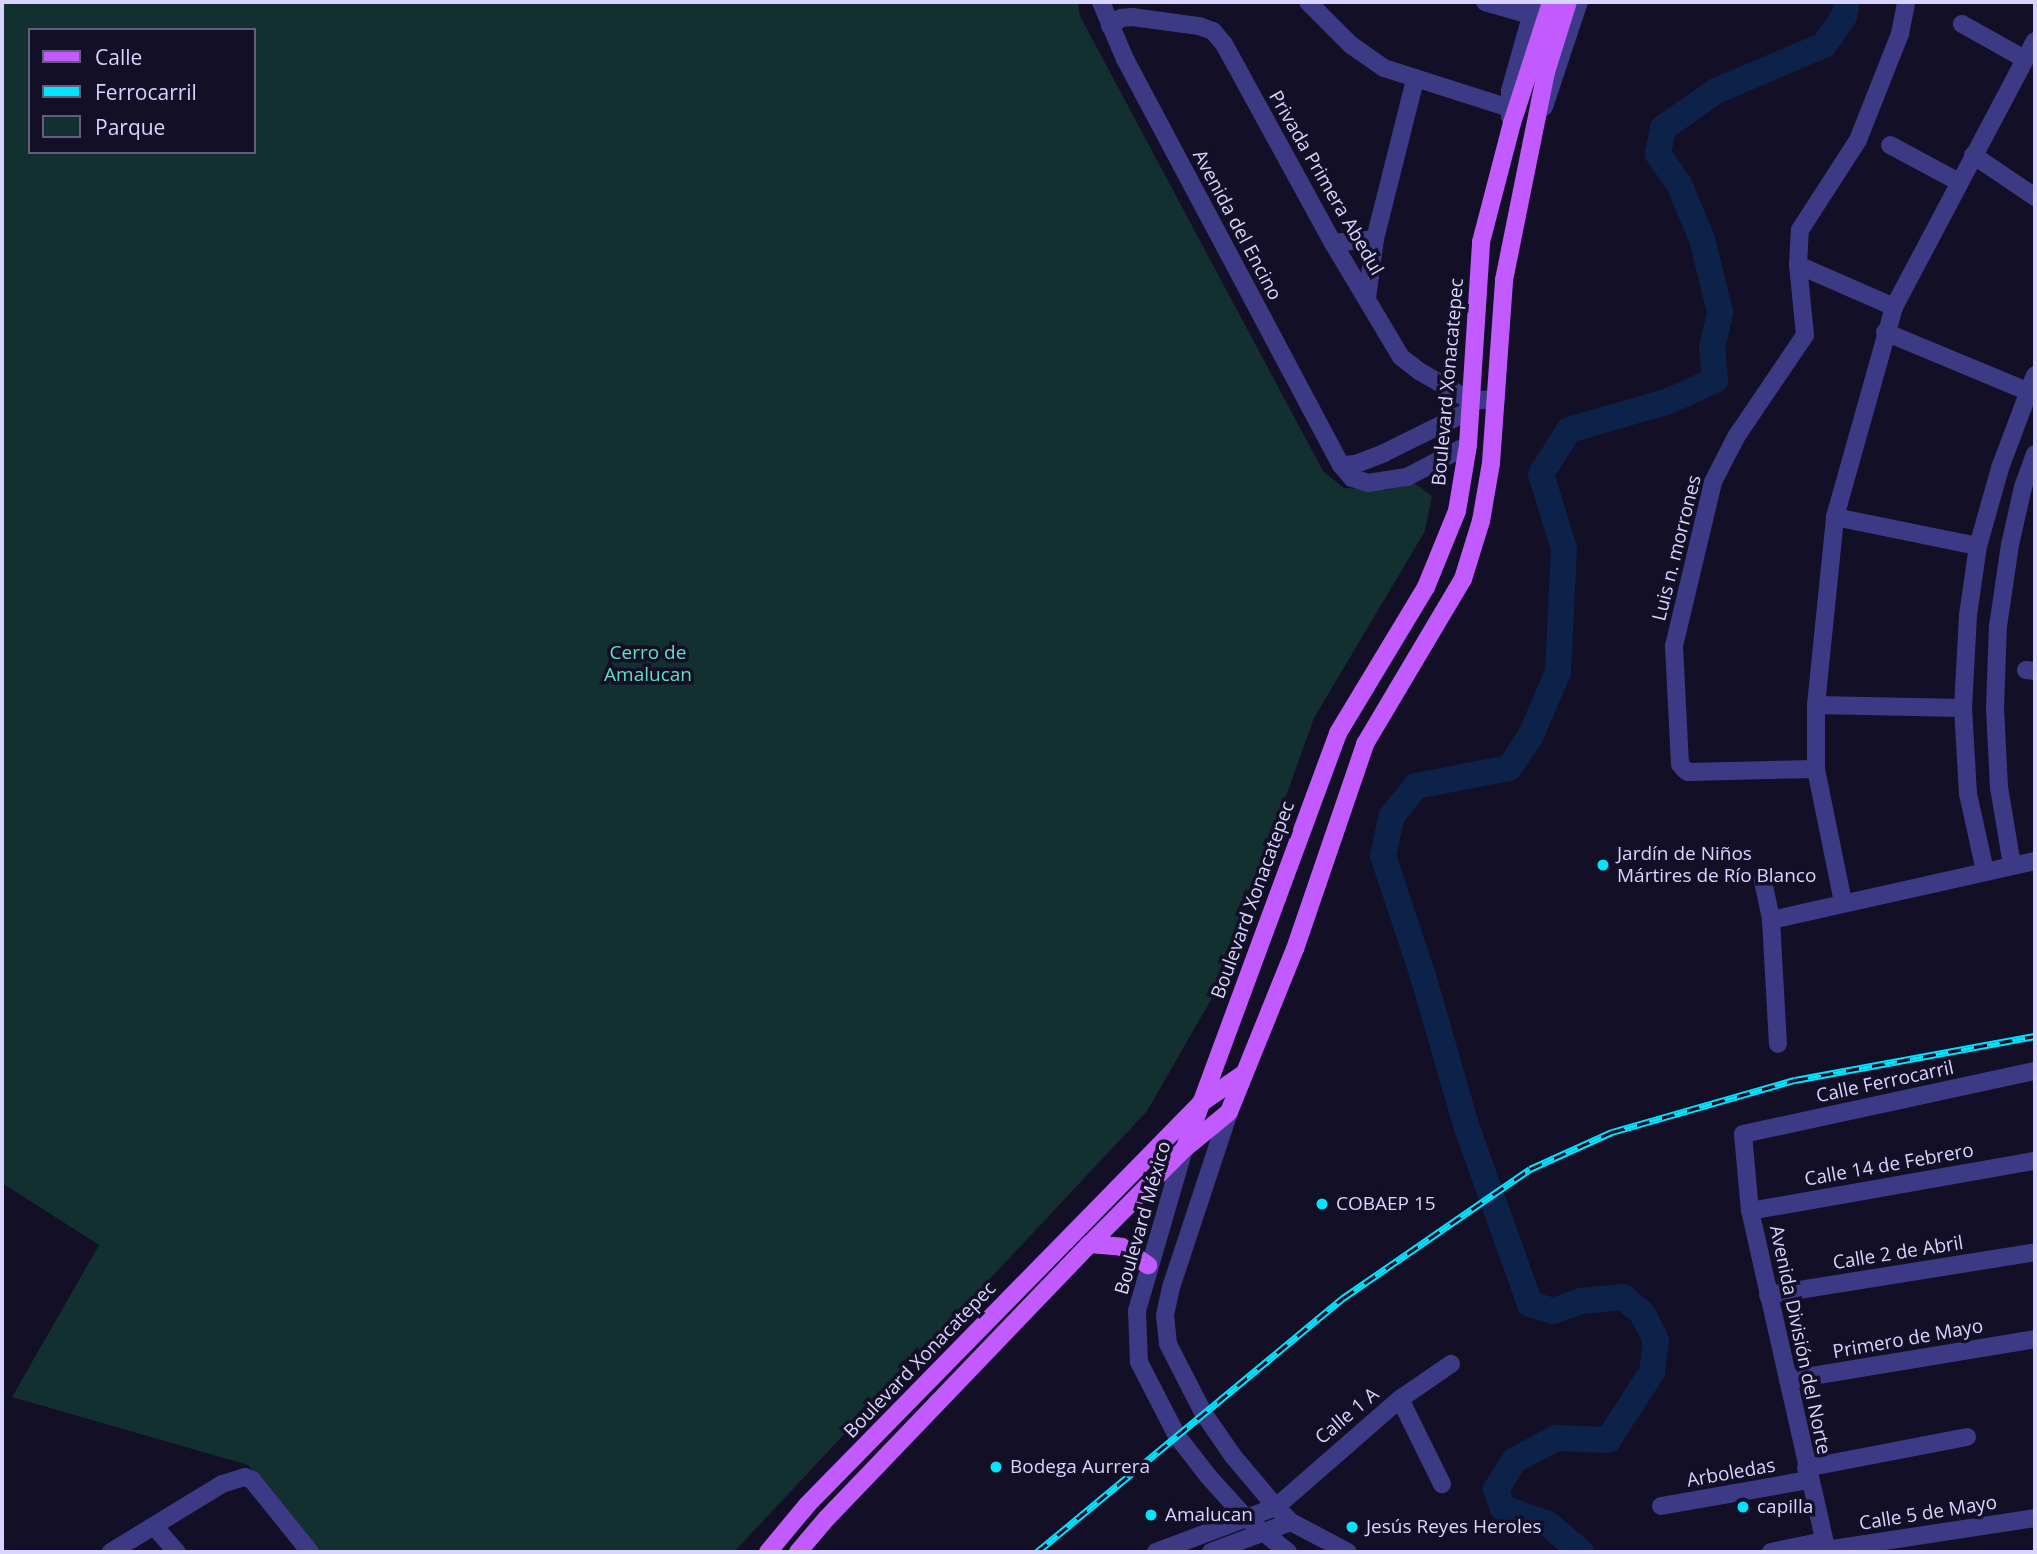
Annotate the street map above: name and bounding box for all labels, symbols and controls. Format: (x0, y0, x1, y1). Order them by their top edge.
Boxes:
legend (28, 28, 256, 154)
text: Calle (95, 43, 142, 71)
text: Ferrocarril (95, 78, 197, 106)
street label: Privada Primera Abedul (1264, 87, 1388, 279)
text: Parque (95, 113, 165, 141)
street label: Avenida del Encino (1188, 146, 1286, 304)
street label: Boulevard Xonacatepec (1428, 277, 1468, 487)
street label: Luis n. morrones (1648, 473, 1706, 623)
park label: Cerro de Amalucan (604, 642, 692, 686)
street label: Boulevard Xonacatepec (1207, 798, 1299, 1002)
place label: Jardín de Niños Mártires de Río Blanco (1617, 843, 1816, 887)
marker: Jardín de Niños Mártires de Río Blanco (1595, 857, 1611, 873)
street label: Calle Ferrocarril (1814, 1056, 1956, 1108)
street label: Boulevard México (1110, 1139, 1176, 1297)
street label: Calle 14 de Febrero (1803, 1139, 1975, 1191)
place label: COBAEP 15 (1336, 1193, 1436, 1215)
marker: COBAEP 15 (1314, 1196, 1330, 1212)
street label: Avenida División del Norte (1765, 1223, 1835, 1457)
street label: Calle 2 de Abril (1831, 1231, 1965, 1275)
street label: Boulevard Xonacatepec (839, 1277, 1001, 1443)
street label: Primero de Mayo (1831, 1315, 1985, 1363)
street label: Calle 1 A (1311, 1383, 1383, 1449)
street label: Arboledas (1685, 1454, 1777, 1492)
place label: Bodega Aurrera (1010, 1456, 1150, 1478)
marker: Bodega Aurrera (988, 1459, 1004, 1475)
street label: Calle 5 de Mayo (1857, 1491, 1999, 1535)
place label: capilla (1757, 1496, 1813, 1518)
marker: capilla (1735, 1499, 1751, 1515)
place label: Amalucan (1165, 1504, 1253, 1526)
marker: Amalucan (1143, 1507, 1159, 1523)
place label: Jesús Reyes Heroles (1366, 1516, 1541, 1538)
marker: Jesús Reyes Heroles (1344, 1519, 1360, 1535)

